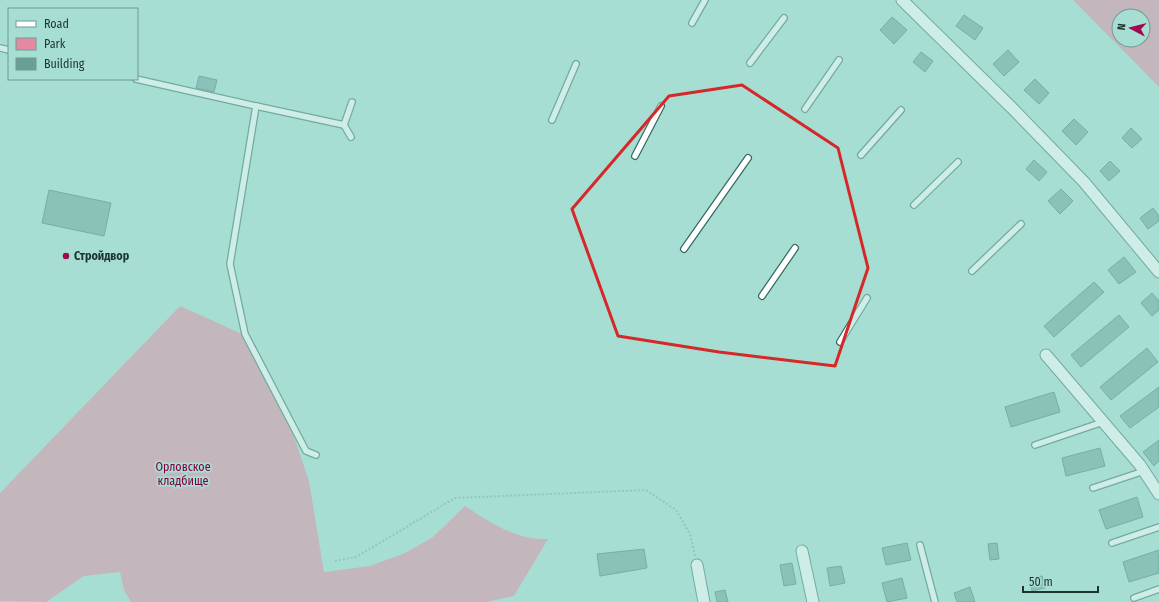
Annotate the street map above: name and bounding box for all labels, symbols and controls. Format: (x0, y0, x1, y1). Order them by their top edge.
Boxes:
legend (8, 8, 138, 80)
north arrow (1111, 8, 1151, 48)
text: Road (44, 17, 69, 31)
text: N (1115, 23, 1128, 31)
text: Park (44, 37, 66, 51)
text: Building (44, 57, 85, 71)
place label: Стройдвор (74, 249, 130, 263)
marker: Стройдвор (61, 251, 71, 261)
park label: Орловское кладбище (155, 460, 211, 488)
scale bar (1023, 568, 1098, 594)
text: 50 m (1029, 575, 1053, 589)

